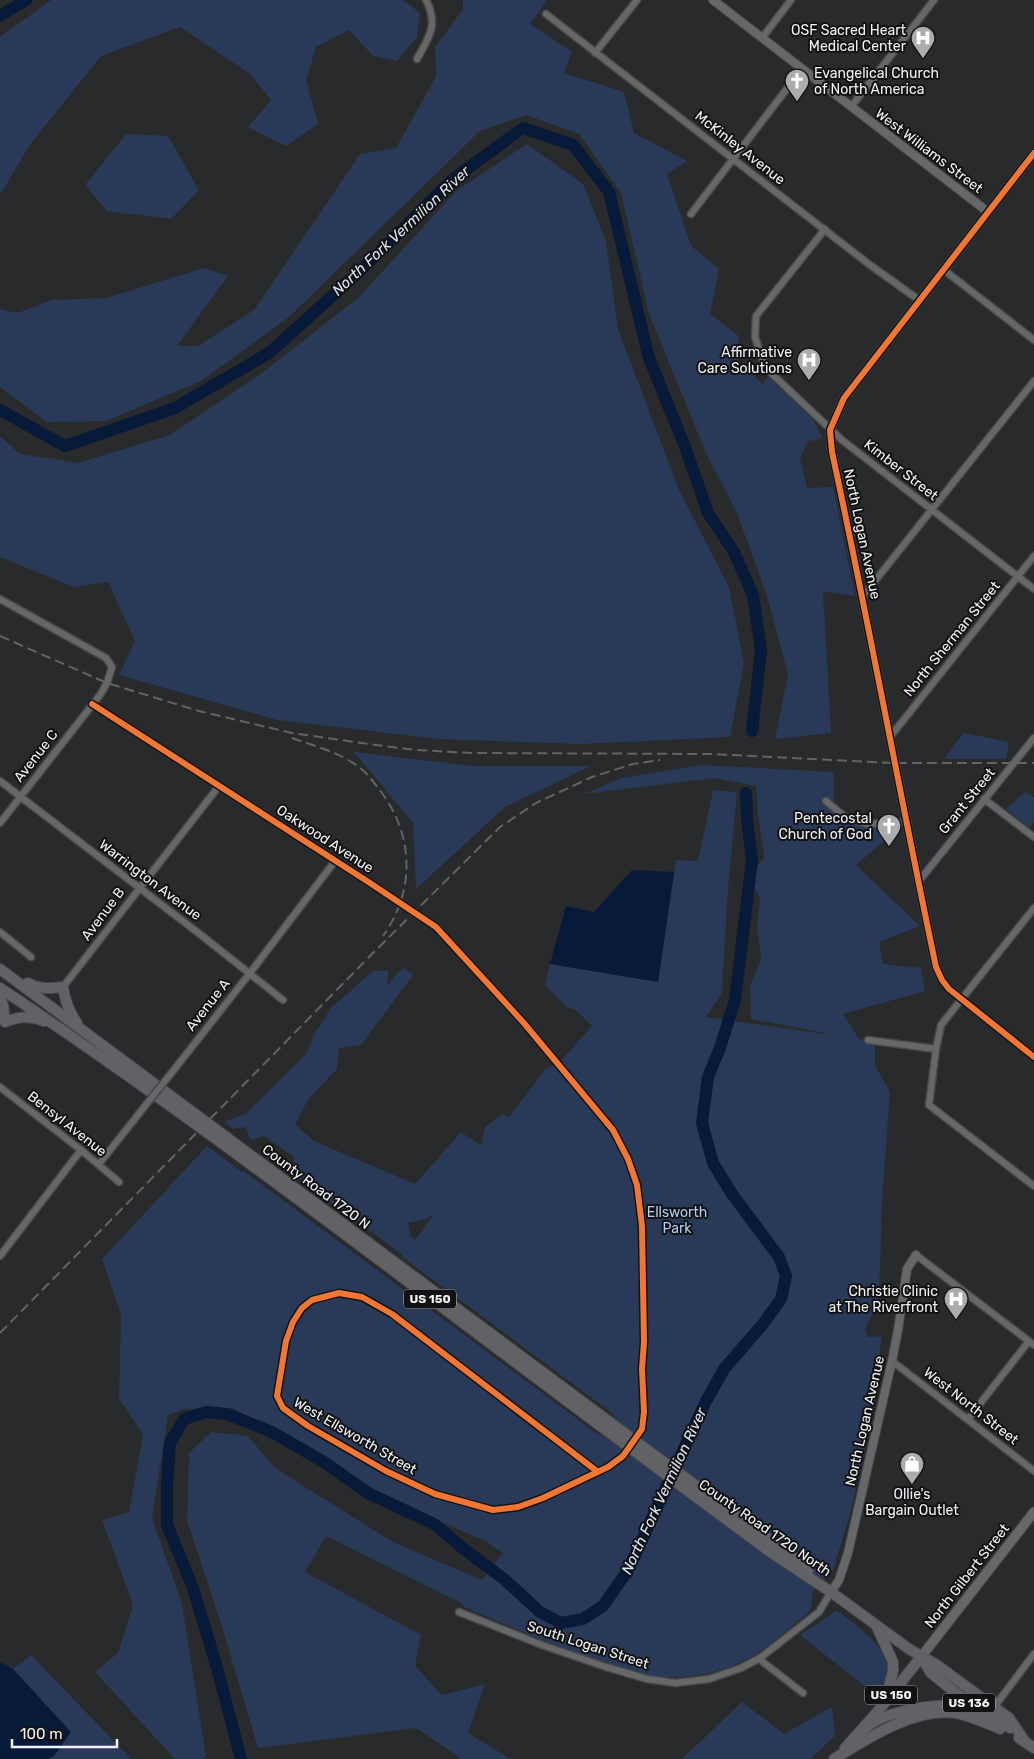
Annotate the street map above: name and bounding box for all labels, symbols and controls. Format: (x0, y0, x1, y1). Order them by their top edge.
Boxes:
place label: OSF Sacred Heart Medical Center (791, 22, 907, 55)
hospital icon: OSF Sacred Heart Medical Center (910, 25, 936, 59)
place label: Evangelical Church of North America (814, 65, 939, 98)
church icon: Evangelical Church of North America (784, 68, 810, 102)
street label: West Williams Street (872, 105, 987, 197)
street label: McKinley Avenue (692, 108, 789, 189)
water label: North Fork Vermilion River (328, 162, 475, 300)
place label: Affirmative Care Solutions (697, 344, 792, 377)
hospital icon: Affirmative Care Solutions (796, 347, 822, 381)
street label: Kimber Street (861, 436, 942, 505)
street label: North Logan Avenue (840, 467, 884, 601)
street label: North Sherman Street (900, 577, 1004, 700)
street label: Avenue C (10, 726, 62, 786)
street label: Grant Street (935, 764, 999, 838)
street label: Oakwood Avenue (273, 801, 377, 877)
place label: Pentecostal Church of God (778, 810, 872, 843)
church icon: Pentecostal Church of God (876, 813, 902, 847)
street label: Warrington Avenue (96, 836, 205, 924)
street label: Avenue B (78, 884, 128, 944)
street label: Avenue A (182, 975, 234, 1034)
street label: Bensyl Avenue (24, 1088, 110, 1160)
street label: County Road 1720 N (259, 1141, 373, 1233)
park label: Ellsworth Park (647, 1204, 707, 1237)
place label: Christie Clinic at The Riverfront (828, 1283, 939, 1316)
hospital icon: Christie Clinic at The Riverfront (943, 1286, 969, 1320)
road number: US 150 (404, 1290, 456, 1308)
street label: North Logan Avenue (842, 1354, 888, 1488)
street label: West North Street (920, 1364, 1022, 1449)
street label: West Ellsworth Street (290, 1394, 420, 1478)
water label: North Fork Vermilion River (617, 1404, 711, 1577)
shop icon: Ollie's Bargain Outlet (899, 1451, 925, 1485)
street label: County Road 1720 North (695, 1476, 835, 1580)
place label: Ollie's Bargain Outlet (865, 1486, 959, 1519)
street label: North Gilbert Street (921, 1520, 1013, 1632)
street label: South Logan Street (525, 1617, 651, 1673)
road number: US 150 (865, 1686, 917, 1704)
road number: US 136 (943, 1694, 995, 1712)
scale bar (12, 1716, 118, 1748)
text: 100 m (20, 1725, 62, 1743)

